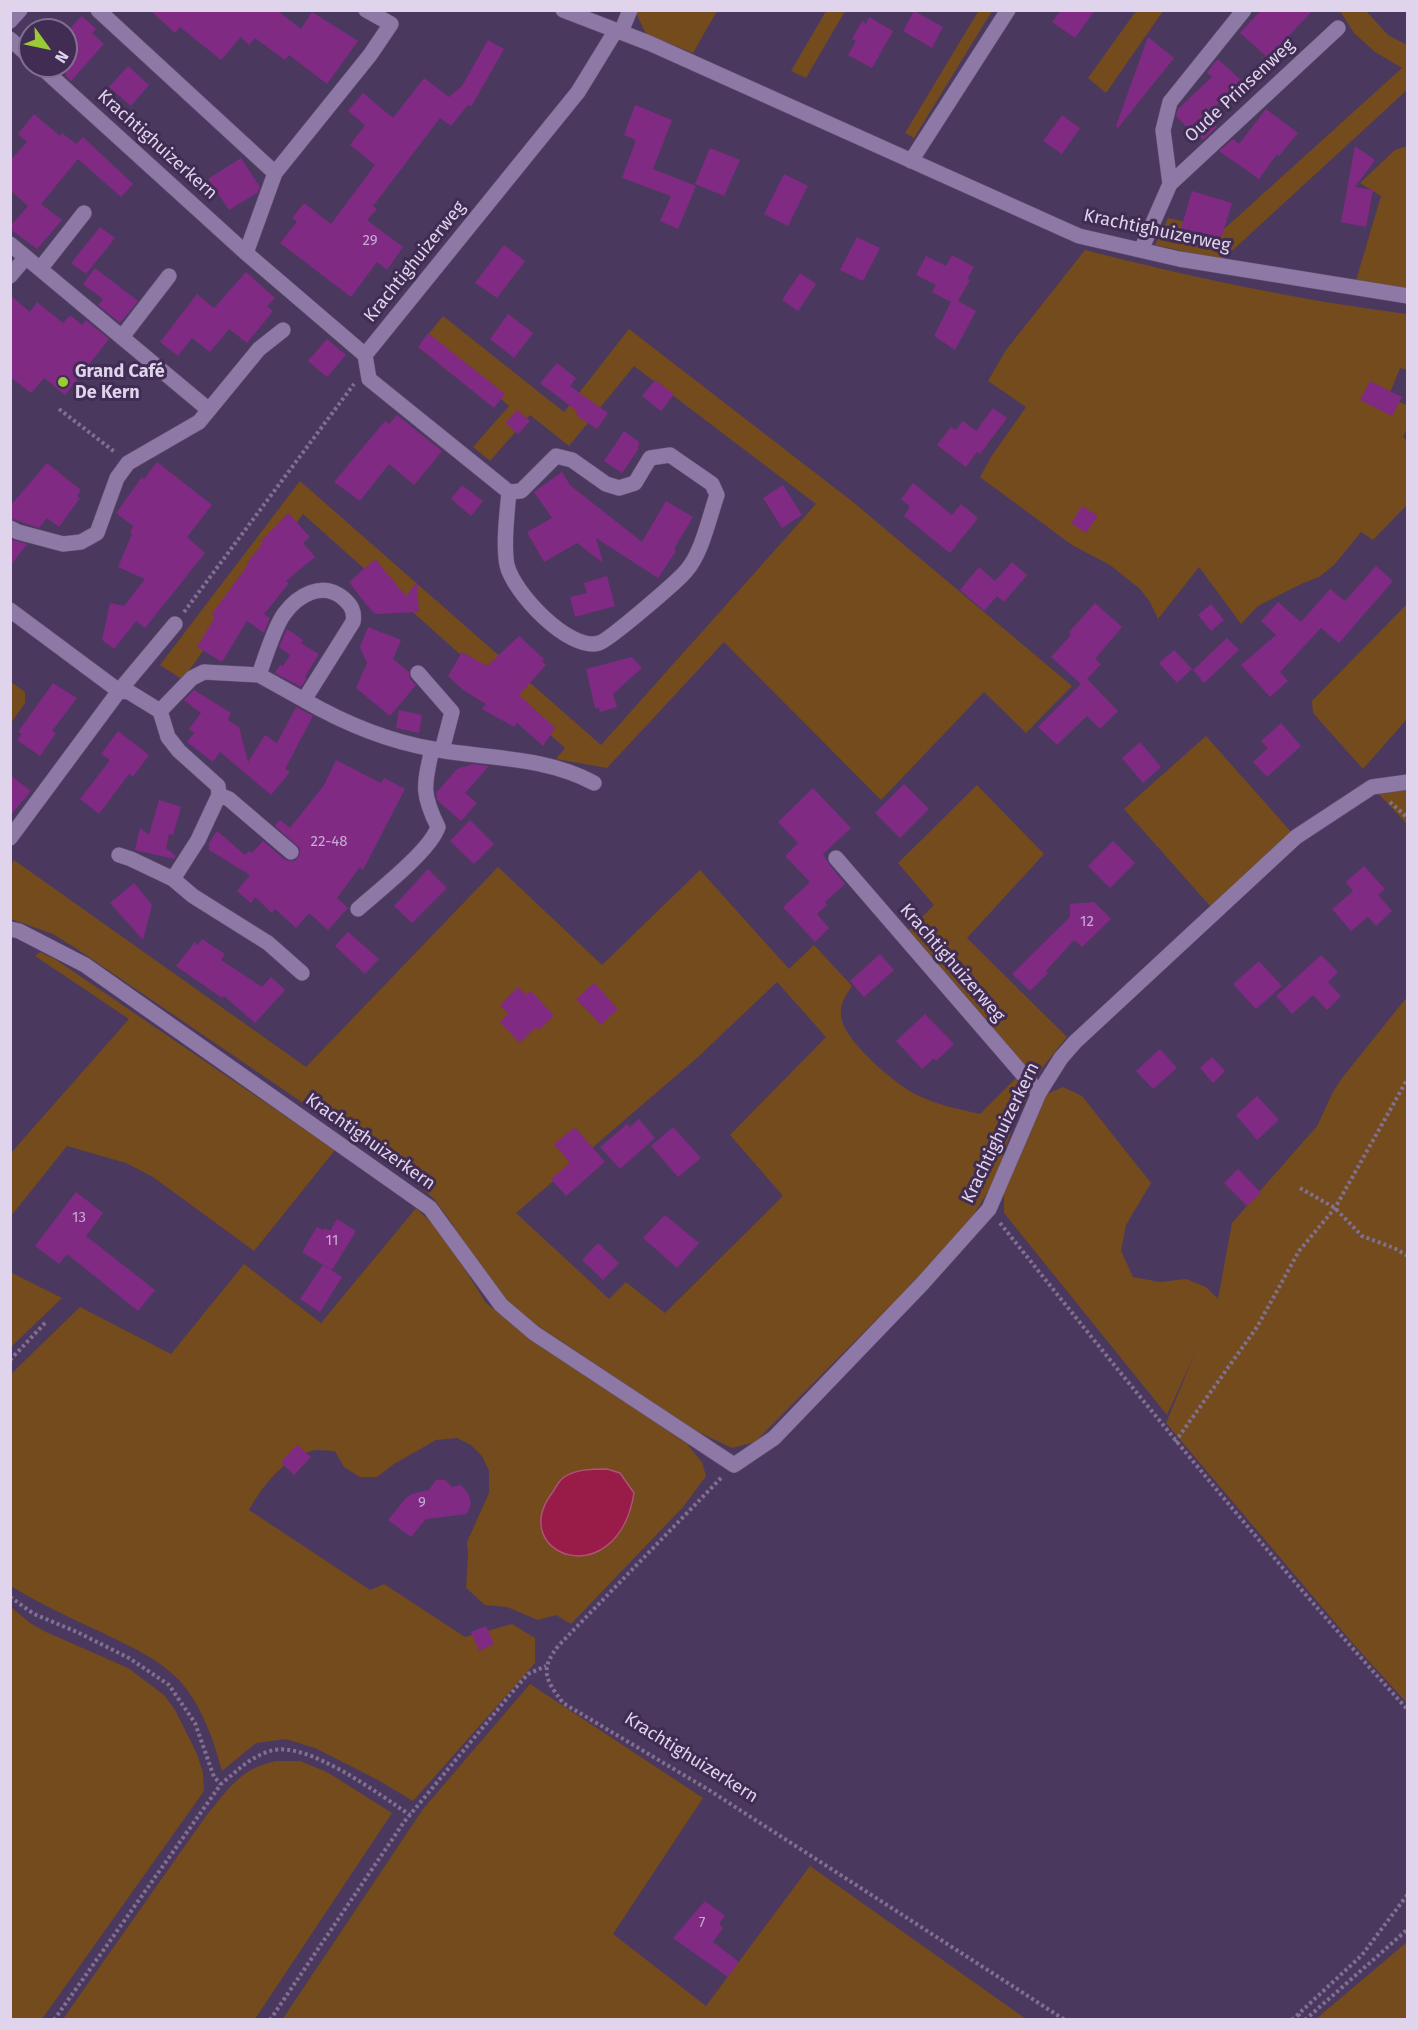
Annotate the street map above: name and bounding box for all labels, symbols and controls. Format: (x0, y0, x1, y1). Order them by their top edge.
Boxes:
north arrow (18, 18, 78, 78)
street label: Oude Prinsenweg (1181, 35, 1299, 147)
text: N (51, 47, 73, 67)
street label: Krachtighuizerkern (93, 86, 221, 204)
street label: Krachtighuizerweg (360, 197, 470, 327)
street label: Krachtighuizerweg (1082, 205, 1232, 257)
house number: 29 (362, 232, 378, 250)
place label: Grand Café De Kern (75, 361, 165, 404)
marker: Grand Café De Kern (56, 375, 70, 389)
house number: 22-48 (311, 833, 347, 851)
street label: Krachtighuizerweg (895, 900, 1009, 1026)
house number: 12 (1080, 913, 1094, 931)
street label: Krachtighuizerkern (958, 1059, 1044, 1207)
street label: Krachtighuizerkern (301, 1089, 439, 1195)
house number: 13 (72, 1209, 86, 1227)
house number: 11 (326, 1232, 338, 1250)
house number: 9 (418, 1494, 426, 1512)
street label: Krachtighuizerkern (620, 1708, 762, 1808)
house number: 7 (699, 1914, 705, 1932)

